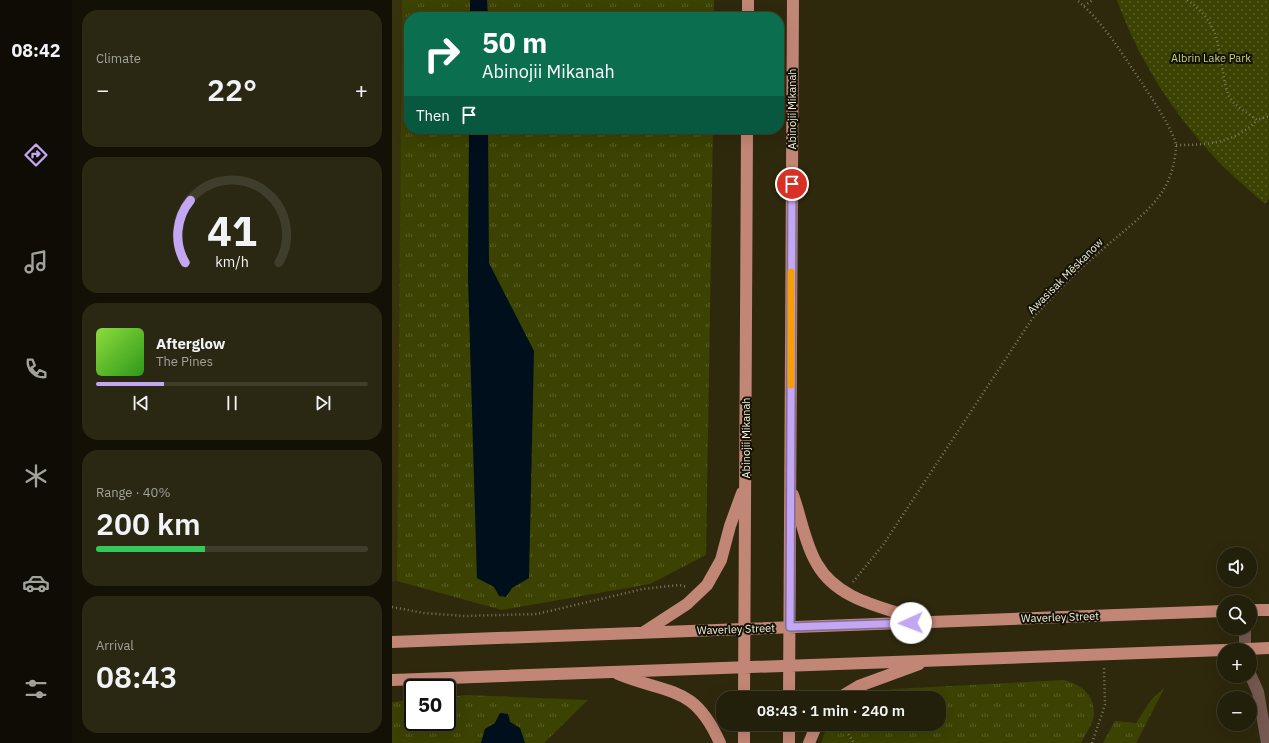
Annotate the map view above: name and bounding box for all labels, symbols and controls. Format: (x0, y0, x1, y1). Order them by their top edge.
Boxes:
text: 50 m (482, 24, 547, 61)
icon: right (416, 28, 468, 80)
text: 08:42 (11, 39, 61, 62)
text: Climate (96, 50, 141, 67)
park label: Albrin Lake Park (1171, 51, 1251, 65)
text: Abinojii Mikanah (482, 60, 615, 83)
street label: Abinojii Mikanah (785, 68, 799, 150)
text: 22° (207, 70, 257, 109)
text: − (96, 75, 109, 104)
text: + (355, 75, 368, 104)
icon: arrive (458, 104, 480, 126)
text: Then (416, 106, 450, 125)
icon: directions (22, 141, 50, 169)
pin (775, 167, 809, 201)
icon: arrive (781, 173, 803, 195)
text: 41 (207, 203, 257, 257)
street label: Awasisak Mēskanow (1024, 235, 1106, 317)
icon: music (22, 248, 50, 276)
text: km/h (215, 251, 249, 270)
text: Afterglow (156, 334, 225, 353)
text: The Pines (156, 353, 213, 370)
icon: phone (22, 355, 50, 383)
icon: previous (130, 392, 152, 414)
icon: pause (221, 392, 243, 414)
icon: next (312, 392, 334, 414)
street label: Abinojii Mikanah (739, 397, 753, 479)
icon: climate (22, 462, 50, 490)
text: Range · 40% (96, 484, 170, 501)
text: 200 km (96, 504, 201, 543)
map controls (1217, 547, 1257, 731)
button: sound (1217, 547, 1257, 587)
icon: car (22, 569, 50, 597)
button: search (1217, 595, 1257, 635)
position arrow (890, 602, 932, 644)
street label: Waverley Street (1021, 609, 1099, 625)
street label: Waverley Street (697, 621, 775, 637)
text: Arrival (96, 637, 134, 654)
button: + (1217, 643, 1257, 683)
text: 08:43 (96, 657, 178, 696)
icon: filters (22, 675, 50, 703)
speed limit sign: 50 (404, 679, 456, 731)
button: − (1217, 691, 1257, 731)
text: 08:43 · 1 min · 240 m (757, 701, 905, 720)

